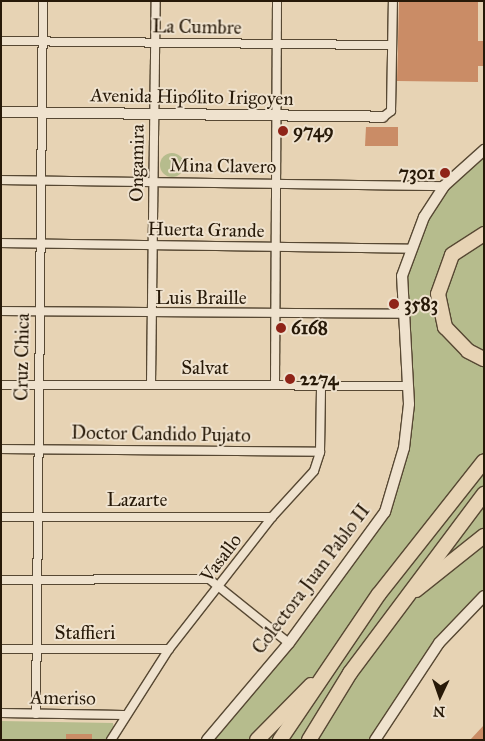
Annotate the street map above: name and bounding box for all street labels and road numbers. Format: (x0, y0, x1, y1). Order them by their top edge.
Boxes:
street label: La Cumbre (152, 15, 242, 39)
street label: Avenida Hipólito Irigoyen (90, 84, 294, 110)
street label: Ongamira (125, 124, 149, 202)
street label: Mina Clavero (169, 154, 277, 178)
street label: Huerta Grande (147, 218, 265, 242)
street label: Luis Braille (155, 287, 247, 309)
street label: Cruz Chica (10, 313, 34, 401)
street label: Salvat (181, 357, 229, 379)
street label: Doctor Candido Pujato (71, 421, 251, 447)
street label: Lazarte (107, 489, 167, 511)
street label: Colectora Juan Pablo II (247, 500, 375, 658)
street label: Vasallo (195, 529, 247, 587)
street label: Staffieri (55, 622, 115, 644)
street label: Ameriso (30, 686, 96, 710)

